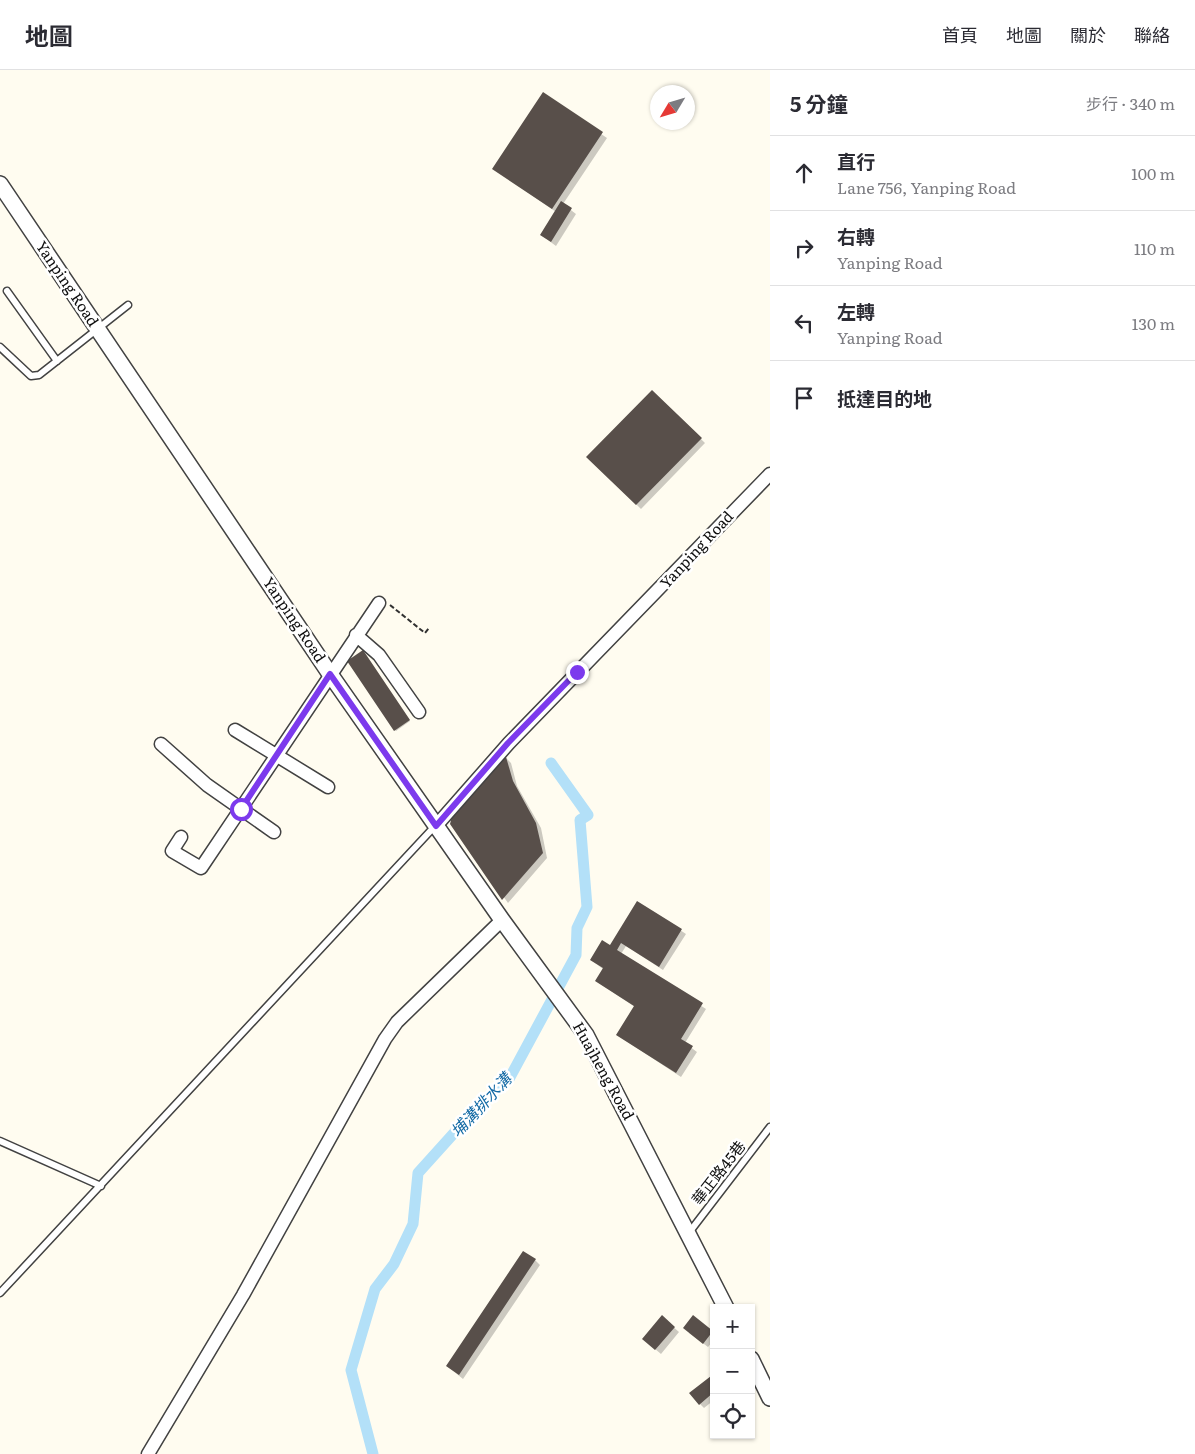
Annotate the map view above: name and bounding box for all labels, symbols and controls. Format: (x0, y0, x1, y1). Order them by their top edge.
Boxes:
text: 地圖 (25, 17, 73, 52)
text: 首頁 (942, 21, 978, 48)
text: 地圖 (1006, 21, 1042, 48)
text: 關於 (1070, 21, 1106, 48)
text: 聯絡 (1134, 21, 1170, 48)
north arrow (650, 85, 695, 130)
text: 5 分鐘 (790, 87, 848, 118)
text: 步行 · 340 m (1086, 91, 1175, 115)
text: 直行 (837, 147, 875, 175)
icon: ahead (790, 159, 818, 187)
text: 100 m (1131, 161, 1175, 185)
text: Lane 756, Yanping Road (837, 175, 1016, 199)
text: 右轉 (837, 222, 875, 250)
icon: right (790, 234, 818, 262)
street label: Yanping Road (31, 236, 105, 331)
text: 110 m (1134, 236, 1175, 260)
text: Yanping Road (837, 250, 943, 274)
text: 左轉 (837, 297, 875, 325)
icon: left (790, 309, 818, 337)
text: 130 m (1132, 311, 1175, 335)
text: Yanping Road (837, 325, 943, 349)
icon: arrive (790, 384, 818, 412)
text: 抵達目的地 (837, 384, 932, 412)
street label: Yanping Road (654, 505, 738, 593)
street label: Yanping Road (258, 572, 332, 667)
route end (566, 661, 589, 684)
route start (230, 798, 253, 821)
street label: Huajheng Road (568, 1017, 641, 1124)
water label: 埔溝排水溝 (444, 1065, 518, 1142)
street label: 華正路45巷 (685, 1135, 750, 1209)
map controls (710, 1304, 755, 1439)
button: + (710, 1304, 755, 1349)
button: − (710, 1349, 755, 1394)
button: locate (710, 1394, 755, 1439)

